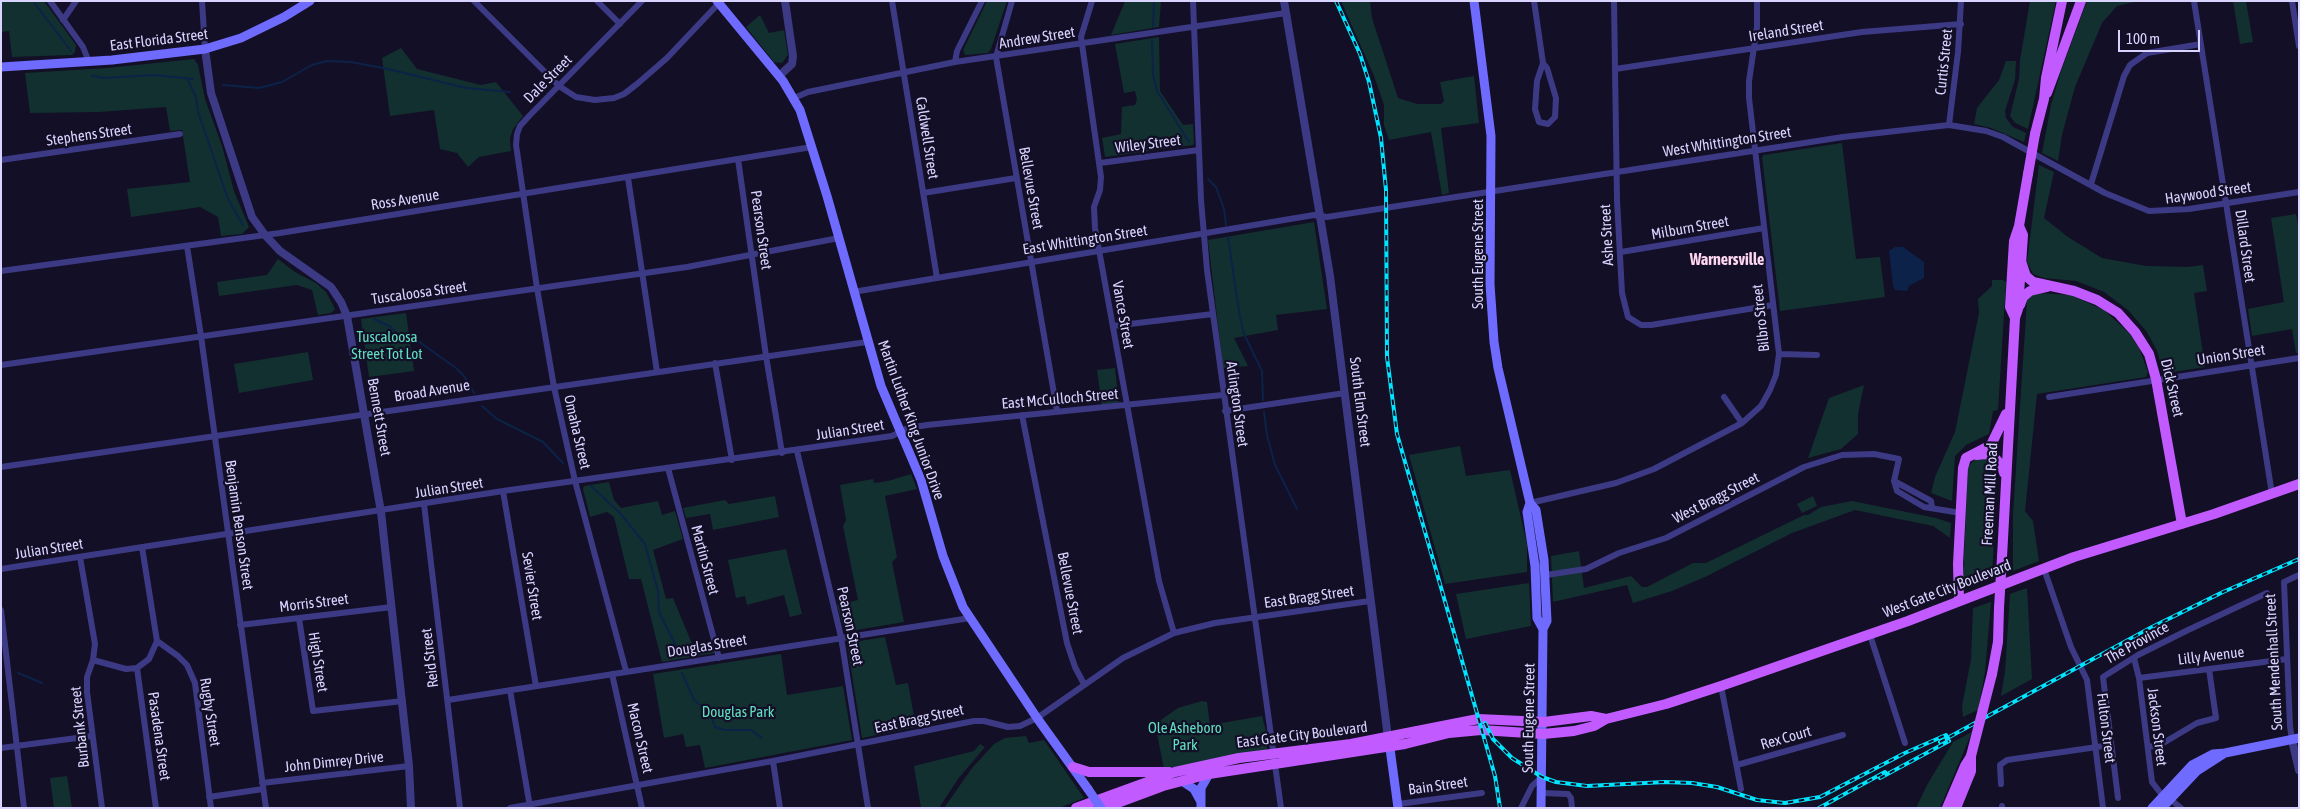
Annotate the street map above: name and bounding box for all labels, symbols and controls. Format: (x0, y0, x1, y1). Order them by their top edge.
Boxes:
street label: Ireland Street (1747, 16, 1825, 46)
scale bar (2120, 20, 2202, 52)
street label: Andrew Street (998, 23, 1076, 53)
street label: East Florida Street (109, 25, 209, 55)
street label: Curtis Street (1932, 28, 1956, 96)
text: 100 m (2126, 30, 2160, 47)
street label: Dale Street (520, 51, 576, 107)
street label: Caldwell Street (912, 96, 942, 180)
street label: Stephens Street (45, 120, 133, 150)
street label: West Whittington Street (1662, 123, 1792, 161)
street label: Wiley Street (1114, 131, 1182, 157)
street label: Bellevue Street (1015, 145, 1047, 231)
street label: Haywood Street (2164, 178, 2252, 208)
street label: Ross Avenue (370, 186, 440, 214)
street label: Pearson Street (747, 189, 775, 271)
street label: South Eugene Street (1469, 199, 1487, 309)
street label: Ashe Street (1596, 204, 1618, 266)
street label: Dillard Street (2231, 208, 2259, 284)
street label: Milburn Street (1650, 212, 1730, 244)
street label: East Whittington Street (1021, 221, 1149, 259)
district label: Warnersville (1690, 250, 1764, 270)
street label: Tuscaloosa Street (370, 277, 468, 309)
street label: Vance Street (1108, 280, 1138, 350)
street label: Bilbro Street (1748, 283, 1774, 353)
park label: Tuscaloosa Street Tot Lot (351, 328, 423, 363)
street label: Martin Luther King Junior Drive (874, 338, 948, 502)
street label: Union Street (2196, 341, 2266, 369)
street label: South Elm Street (1346, 356, 1374, 448)
street label: Dick Street (2157, 357, 2187, 419)
street label: Arlington Street (1222, 360, 1252, 448)
street label: Broad Avenue (393, 376, 471, 406)
street label: Bennett Street (363, 377, 395, 457)
street label: East McCulloch Street (1001, 385, 1119, 413)
street label: Omaha Street (560, 393, 594, 471)
street label: Julian Street (815, 416, 885, 444)
street label: Freeman Mill Road (1978, 442, 2002, 546)
street label: Benjamin Benson Street (221, 459, 257, 591)
street label: West Bragg Street (1670, 468, 1762, 528)
street label: Julian Street (414, 474, 484, 502)
street label: Martin Street (687, 523, 723, 597)
street label: Julian Street (14, 535, 84, 563)
street label: Bellevue Street (1053, 550, 1087, 636)
street label: Sevier Street (518, 551, 546, 621)
street label: West Gate City Boulevard (1880, 556, 2014, 622)
street label: East Bragg Street (1263, 582, 1355, 612)
street label: Pearson Street (833, 585, 867, 667)
street label: Morris Street (278, 590, 350, 616)
street label: South Mendenhall Street (2261, 593, 2287, 731)
street label: The Province (2102, 618, 2172, 668)
street label: Reid Street (417, 627, 443, 689)
street label: High Street (304, 631, 332, 693)
street label: Douglas Street (666, 631, 748, 661)
street label: Lilly Avenue (2177, 643, 2245, 669)
street label: South Eugene Street (1519, 663, 1539, 773)
street label: Rugby Street (196, 676, 224, 748)
street label: Burbank Street (67, 685, 93, 769)
street label: Jackson Street (2143, 687, 2171, 767)
street label: Pasadena Street (144, 690, 174, 782)
street label: Fulton Street (2093, 692, 2119, 764)
street label: Macon Street (623, 701, 657, 775)
street label: East Bragg Street (873, 701, 965, 737)
park label: Douglas Park (702, 703, 774, 721)
street label: East Gate City Boulevard (1235, 718, 1369, 752)
park label: Ole Asheboro Park (1148, 719, 1222, 754)
street label: Rex Court (1759, 722, 1813, 754)
street label: John Dimrey Drive (284, 748, 384, 776)
street label: Bain Street (1407, 773, 1469, 799)

